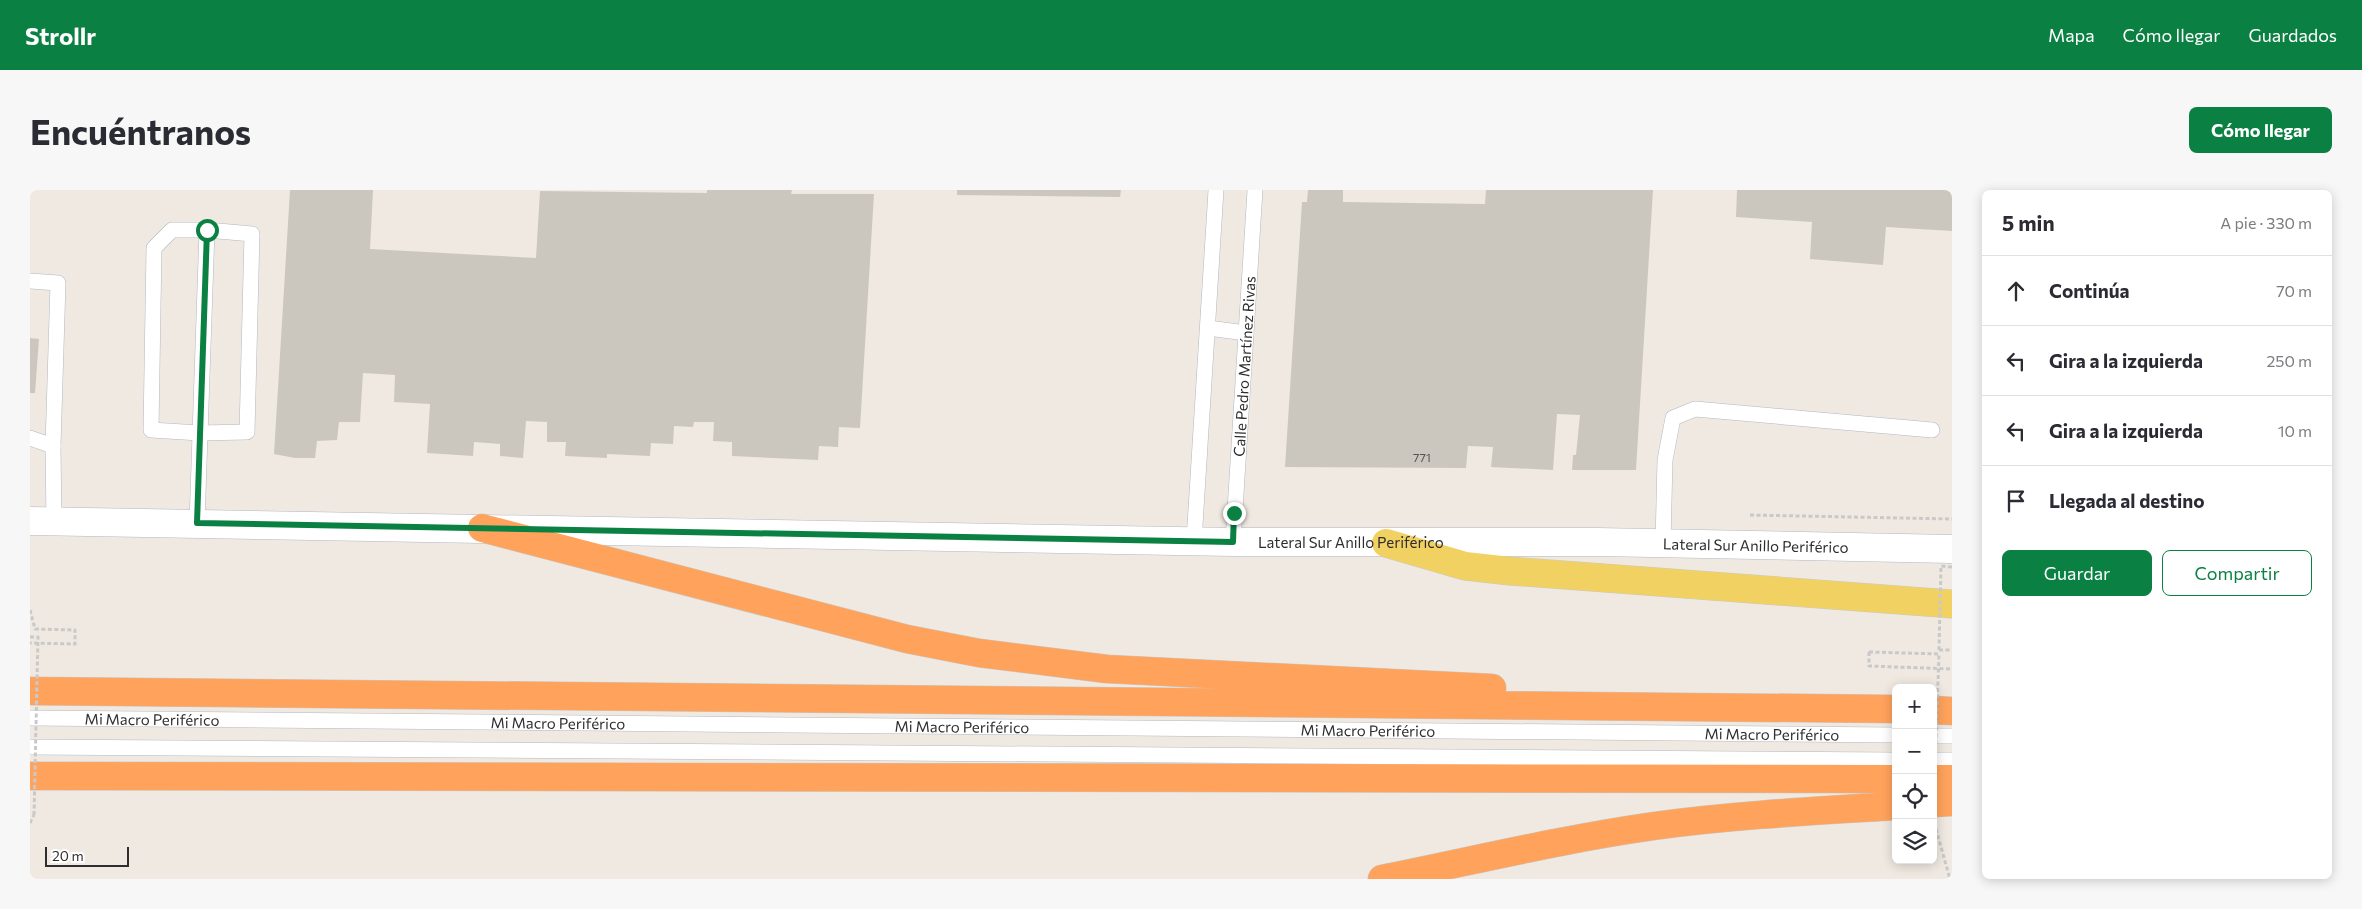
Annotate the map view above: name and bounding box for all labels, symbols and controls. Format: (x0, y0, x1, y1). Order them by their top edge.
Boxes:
text: Strollr (25, 21, 96, 50)
text: Mapa (2048, 24, 2095, 46)
text: Cómo llegar (2123, 24, 2220, 46)
text: Guardados (2248, 24, 2337, 46)
button: Cómo llegar (2189, 107, 2332, 153)
text: Encuéntranos (30, 109, 251, 152)
text: 5 min (2002, 210, 2055, 235)
text: A pie · 330 m (2220, 213, 2312, 232)
route start (196, 219, 219, 242)
street label: Calle Pedro Martínez Rivas (1229, 275, 1259, 457)
icon: ahead (2002, 277, 2030, 305)
text: Continúa (2049, 279, 2130, 302)
text: 70 m (2276, 281, 2312, 300)
icon: left (2002, 347, 2030, 375)
text: Gira a la izquierda (2049, 349, 2203, 372)
text: 250 m (2266, 351, 2312, 370)
icon: left (2002, 417, 2030, 445)
text: Gira a la izquierda (2049, 419, 2203, 442)
text: 10 m (2278, 421, 2312, 440)
house number: 771 (1413, 450, 1431, 464)
icon: arrive (2002, 487, 2030, 515)
text: Llegada al destino (2049, 489, 2205, 512)
route end (1223, 502, 1246, 525)
street label: Lateral Sur Anillo Periférico (1258, 533, 1444, 551)
street label: Lateral Sur Anillo Periférico (1663, 534, 1849, 556)
button: Guardar (2002, 550, 2152, 596)
button: Compartir (2162, 550, 2312, 596)
map controls (1892, 684, 1937, 864)
button: + (1892, 684, 1937, 729)
street label: Mi Macro Periférico (84, 709, 220, 729)
street label: Mi Macro Periférico (490, 713, 626, 732)
street label: Mi Macro Periférico (894, 717, 1030, 736)
street label: Mi Macro Periférico (1300, 721, 1435, 740)
street label: Mi Macro Periférico (1704, 724, 1839, 743)
button: − (1892, 729, 1937, 774)
button: locate (1892, 774, 1937, 819)
button: layers (1892, 819, 1937, 864)
scale bar (45, 844, 129, 867)
text: 20 m (52, 847, 84, 864)

